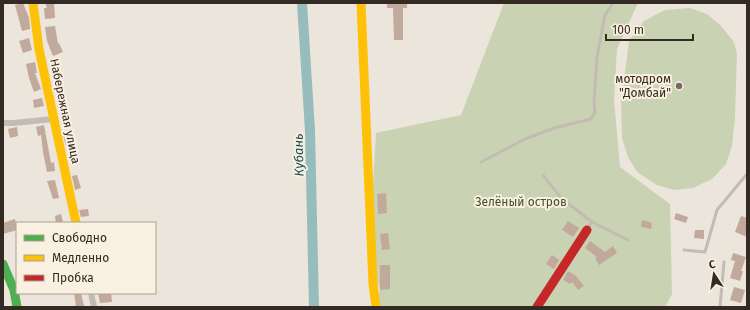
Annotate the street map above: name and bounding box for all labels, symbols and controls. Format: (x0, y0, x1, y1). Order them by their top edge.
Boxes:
scale bar (606, 16, 693, 42)
text: 100 m (612, 23, 644, 37)
street label: Набережная улица (47, 57, 83, 165)
place label: мотодром "Домбай" (615, 72, 671, 100)
marker: мотодром "Домбай" (674, 81, 684, 91)
water label: Кубань (291, 133, 306, 177)
park label: Зелёный остров (475, 195, 567, 209)
legend (16, 222, 156, 294)
text: Свободно (52, 231, 107, 245)
text: Медленно (52, 251, 109, 265)
north arrow (694, 254, 734, 294)
text: С (708, 258, 717, 272)
text: Пробка (52, 271, 94, 285)

